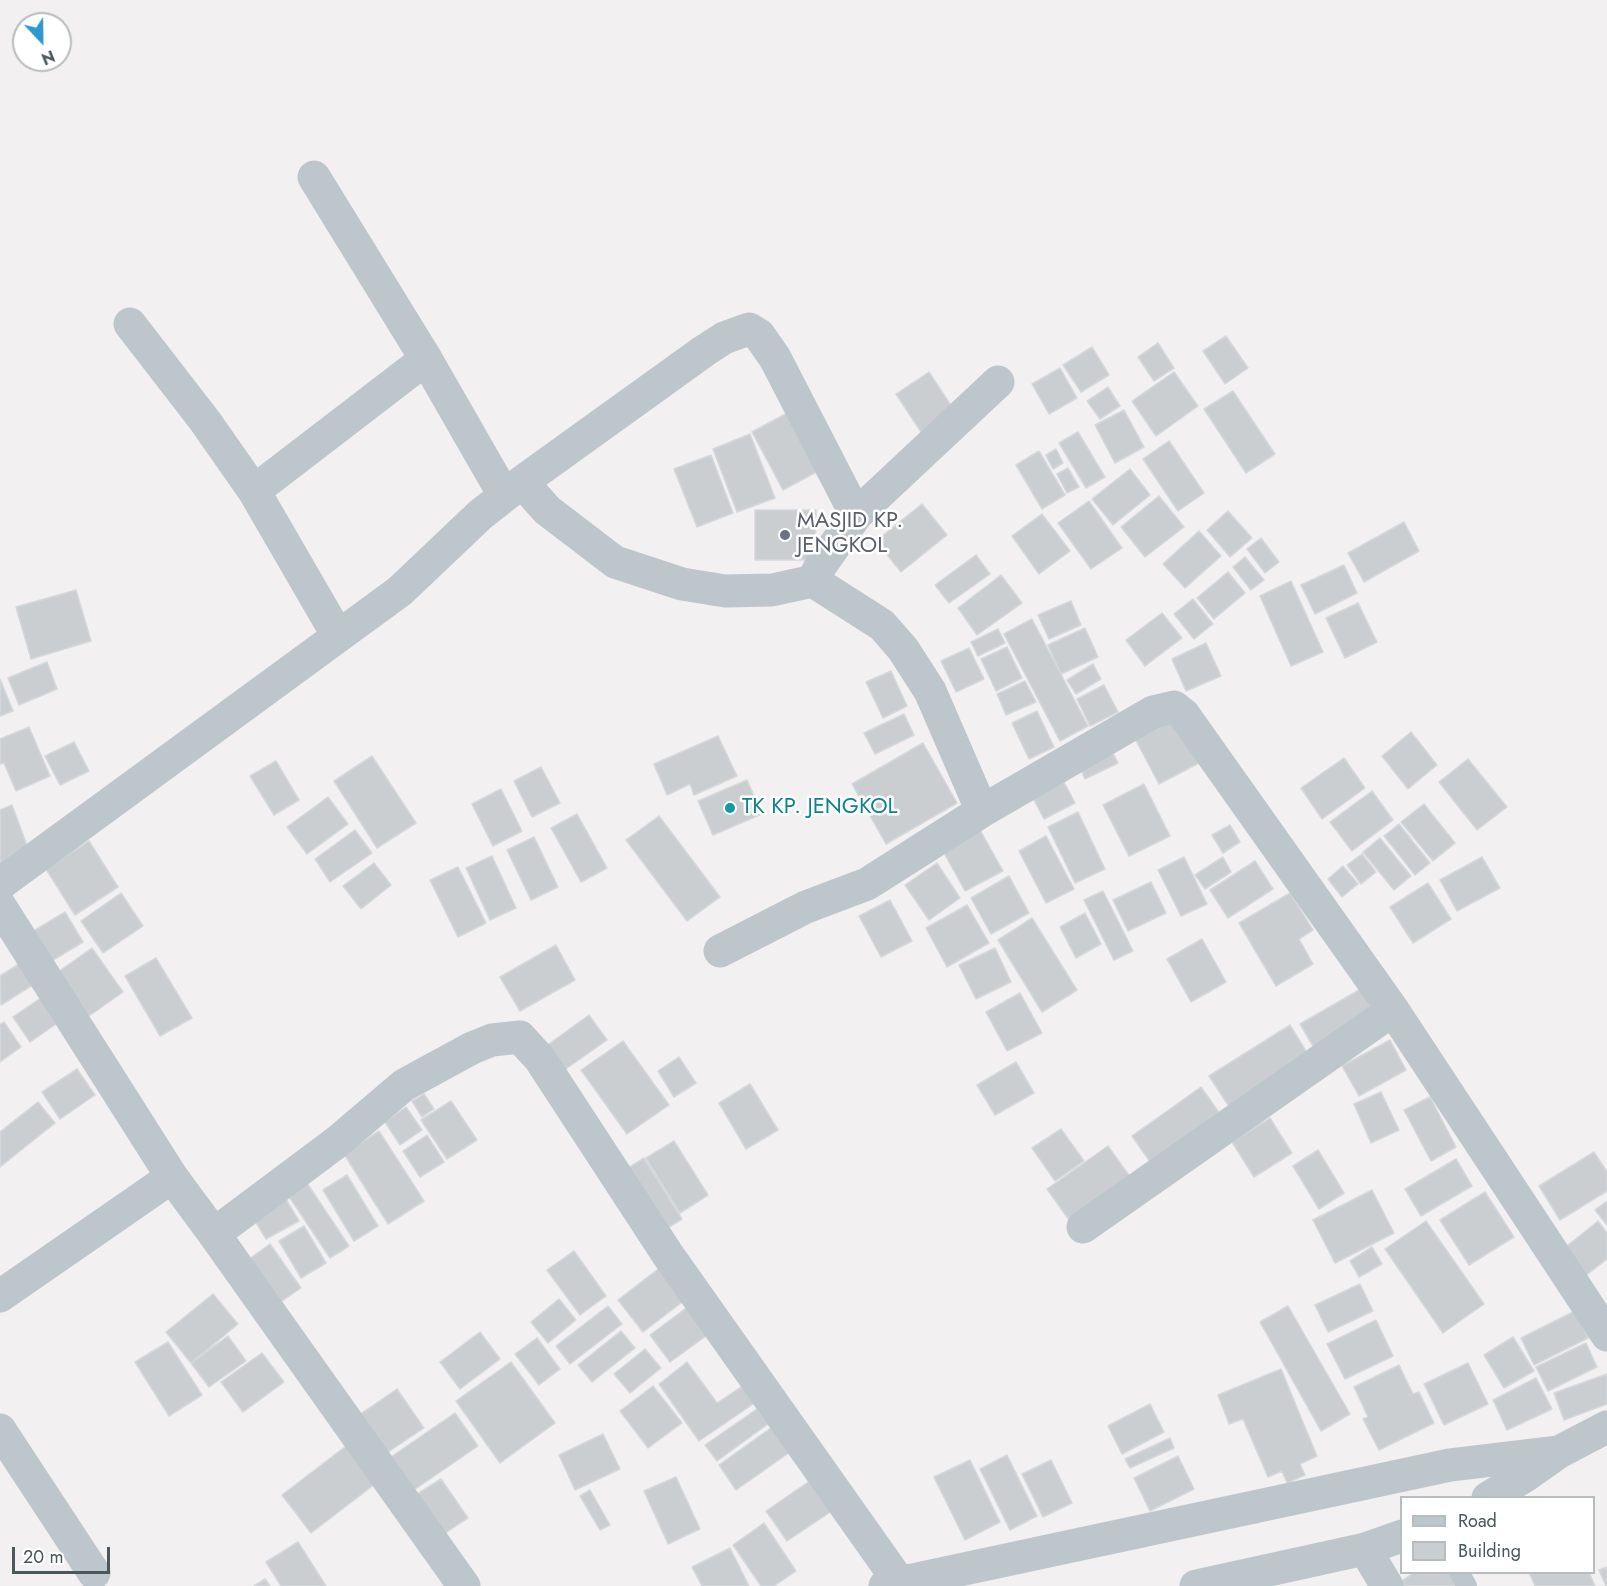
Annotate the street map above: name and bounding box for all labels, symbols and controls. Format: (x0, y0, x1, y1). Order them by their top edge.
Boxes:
north arrow (12, 12, 72, 72)
text: N (38, 44, 58, 70)
place label: MASJID KP. JENGKOL (797, 509, 903, 560)
marker: MASJID KP. JENGKOL (778, 528, 792, 542)
place label: TK KP. JENGKOL (742, 795, 897, 821)
marker: TK KP. JENGKOL (723, 801, 737, 815)
legend (1400, 1496, 1595, 1574)
text: Road (1458, 1508, 1497, 1534)
scale bar (15, 1535, 112, 1573)
text: Building (1458, 1538, 1521, 1564)
text: 20 m (23, 1544, 63, 1570)

